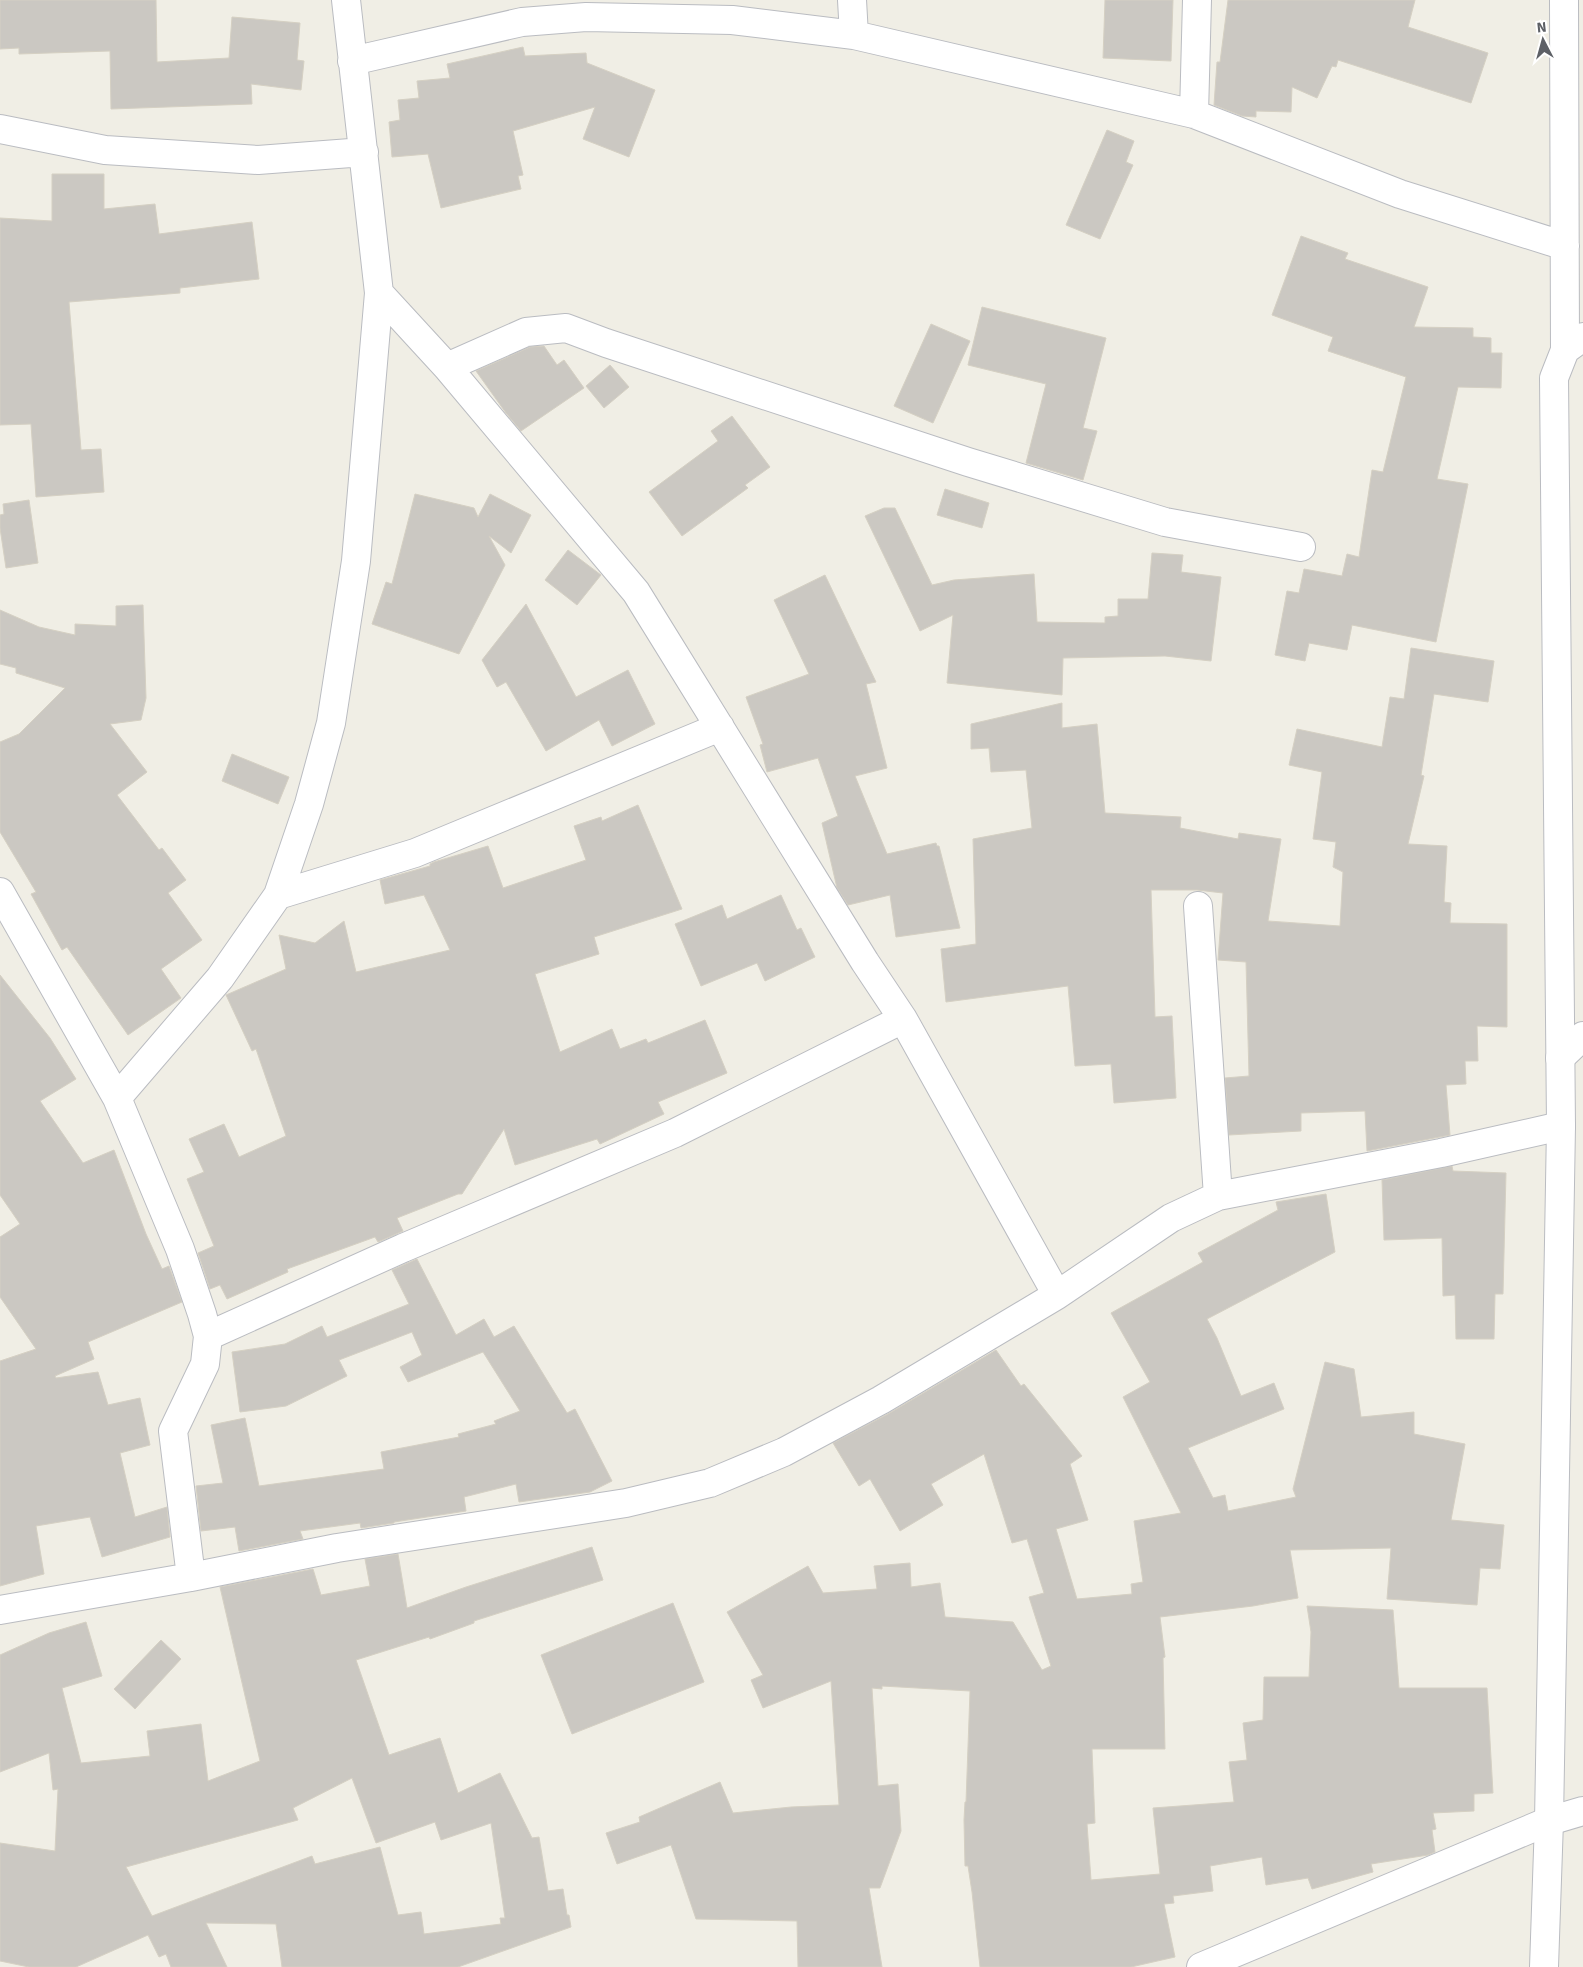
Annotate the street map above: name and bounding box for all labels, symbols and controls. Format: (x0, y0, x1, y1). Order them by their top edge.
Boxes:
north arrow (1518, 15, 1568, 65)
text: N (1536, 19, 1547, 37)

